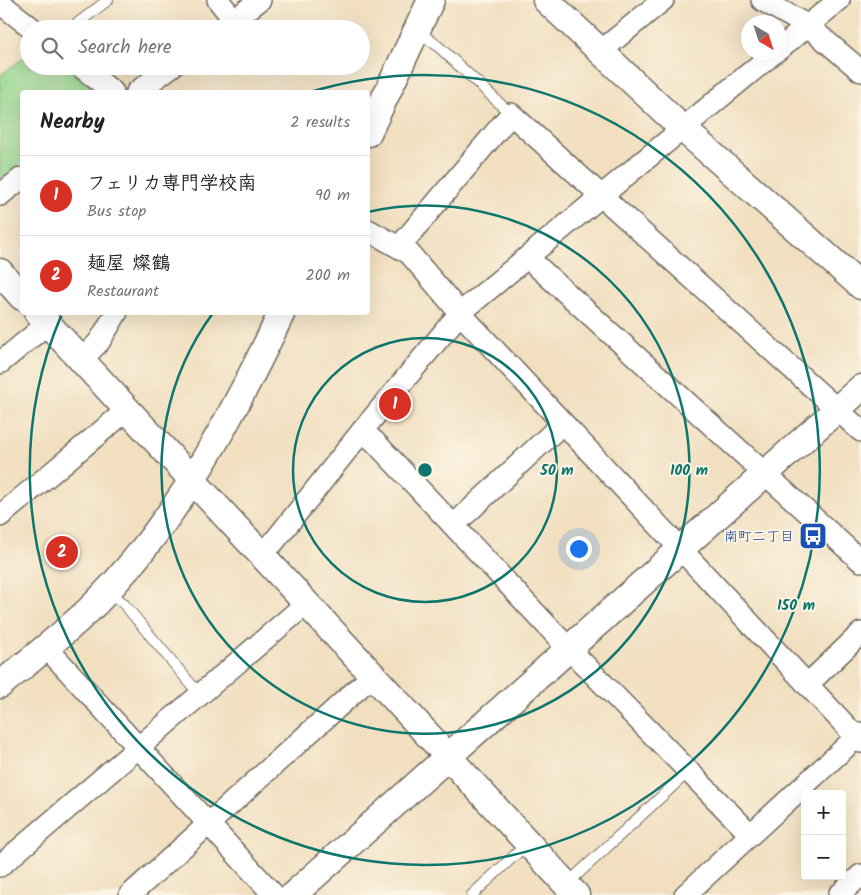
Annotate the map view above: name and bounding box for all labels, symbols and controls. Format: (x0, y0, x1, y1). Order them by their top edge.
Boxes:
north arrow (741, 15, 786, 60)
search box (20, 20, 370, 75)
text: Search here (78, 33, 172, 63)
icon: search (38, 34, 66, 62)
text: Nearby (40, 106, 105, 139)
text: 2 results (290, 110, 350, 135)
text: フェリカ専門学校南 (87, 169, 256, 199)
text: 1 (54, 183, 58, 208)
text: 90 m (315, 183, 350, 208)
text: Bus stop (87, 199, 146, 224)
text: 麺屋 燦鶴 (87, 249, 170, 279)
text: 2 (51, 263, 61, 288)
text: 200 m (306, 263, 350, 288)
text: Restaurant (87, 279, 159, 304)
pin: 1 (379, 385, 411, 423)
text: 50 m (539, 459, 574, 483)
text: 100 m (670, 459, 708, 483)
centre of rings (416, 461, 434, 479)
bus stop icon: 南町二丁目 (798, 521, 828, 551)
place label: 南町二丁目 (724, 526, 794, 548)
pin: 2 (46, 533, 78, 571)
your location (566, 536, 592, 562)
text: 150 m (777, 594, 815, 618)
map controls (801, 790, 846, 880)
button: + (801, 790, 846, 835)
button: − (801, 835, 846, 880)

